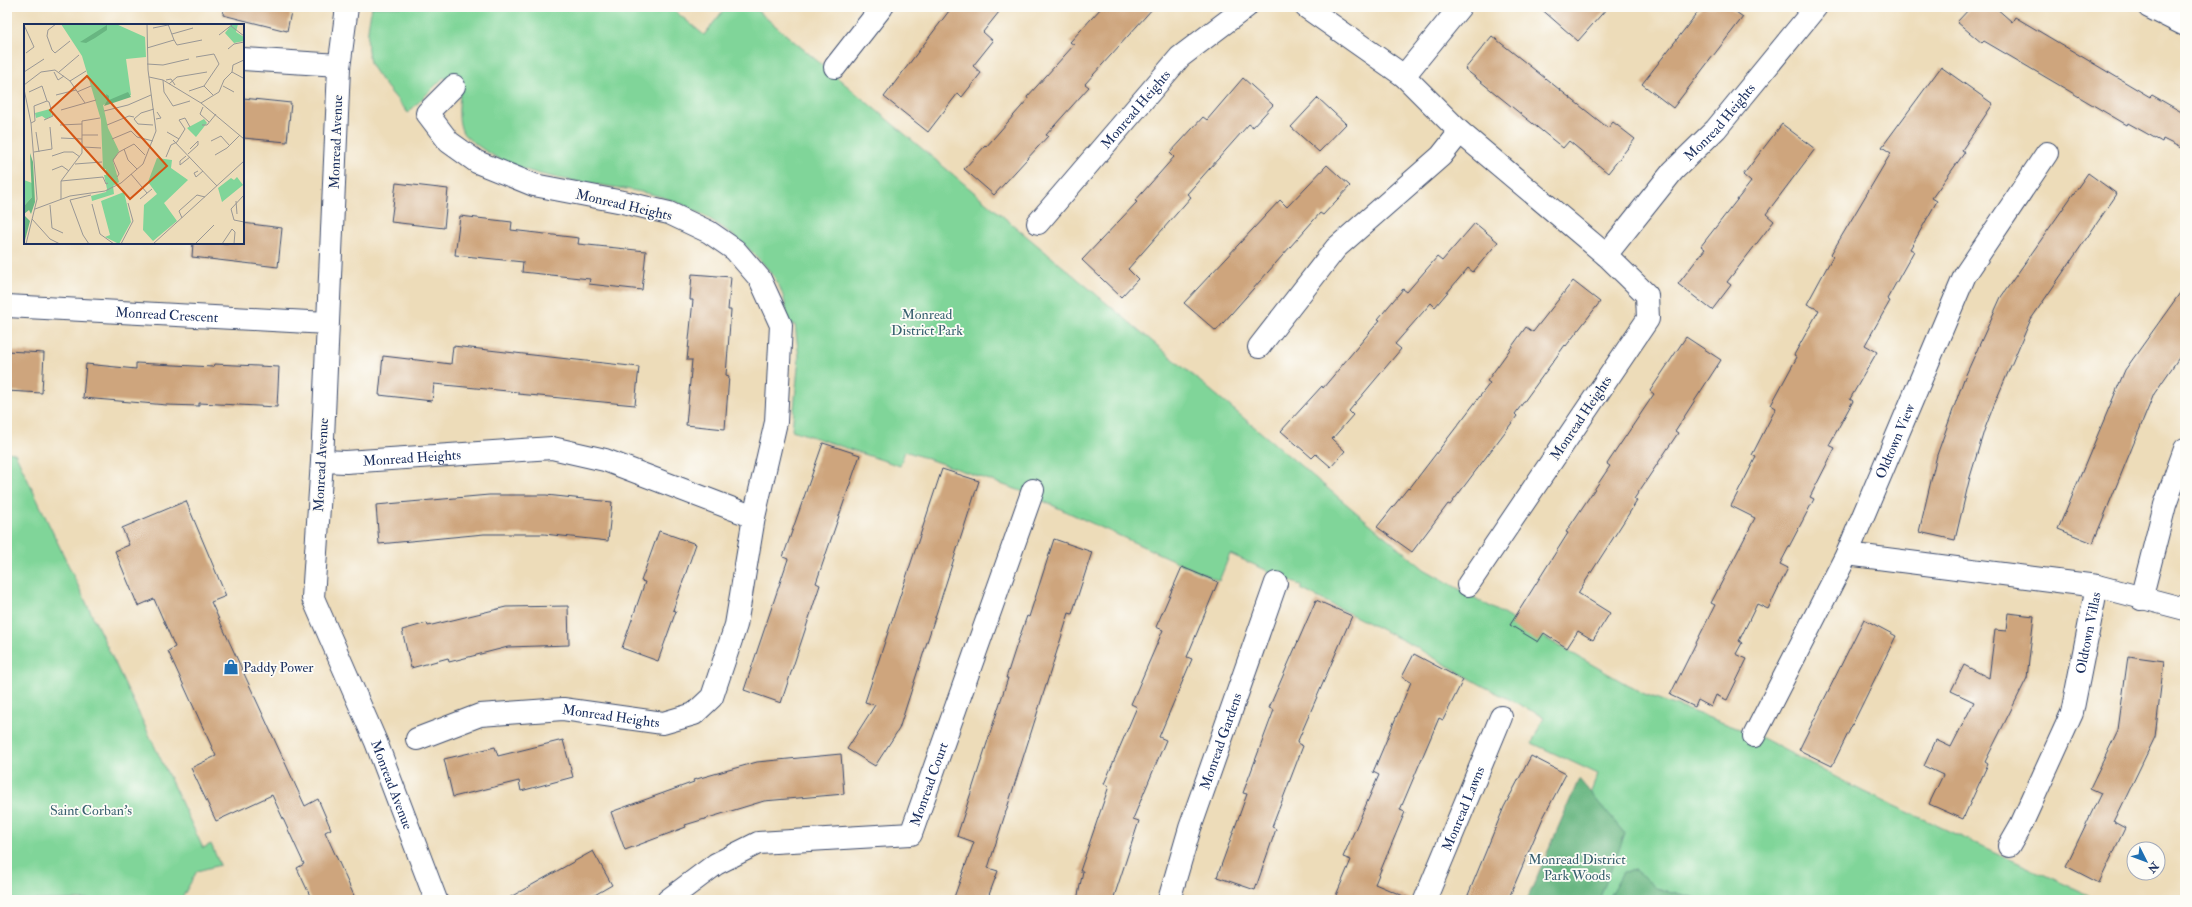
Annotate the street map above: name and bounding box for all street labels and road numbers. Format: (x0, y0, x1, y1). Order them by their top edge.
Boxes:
street label: Monread Heights (1097, 66, 1174, 152)
street label: Monread Heights (1680, 80, 1759, 164)
street label: Monread Avenue (326, 94, 346, 189)
street label: Monread Heights (574, 186, 674, 224)
street label: Monread Crescent (115, 303, 219, 326)
street label: Monread Heights (1546, 372, 1616, 463)
street label: Oldtown View (1871, 401, 1918, 481)
street label: Monread Avenue (310, 417, 332, 513)
street label: Monread Heights (362, 446, 462, 469)
street label: Oldtown Villas (2071, 590, 2104, 675)
street label: Monread Gardens (1196, 690, 1245, 792)
street label: Monread Heights (561, 700, 661, 731)
street label: Monread Avenue (367, 737, 417, 832)
street label: Monread Court (906, 740, 952, 829)
street label: Monread Lawns (1438, 763, 1488, 854)

